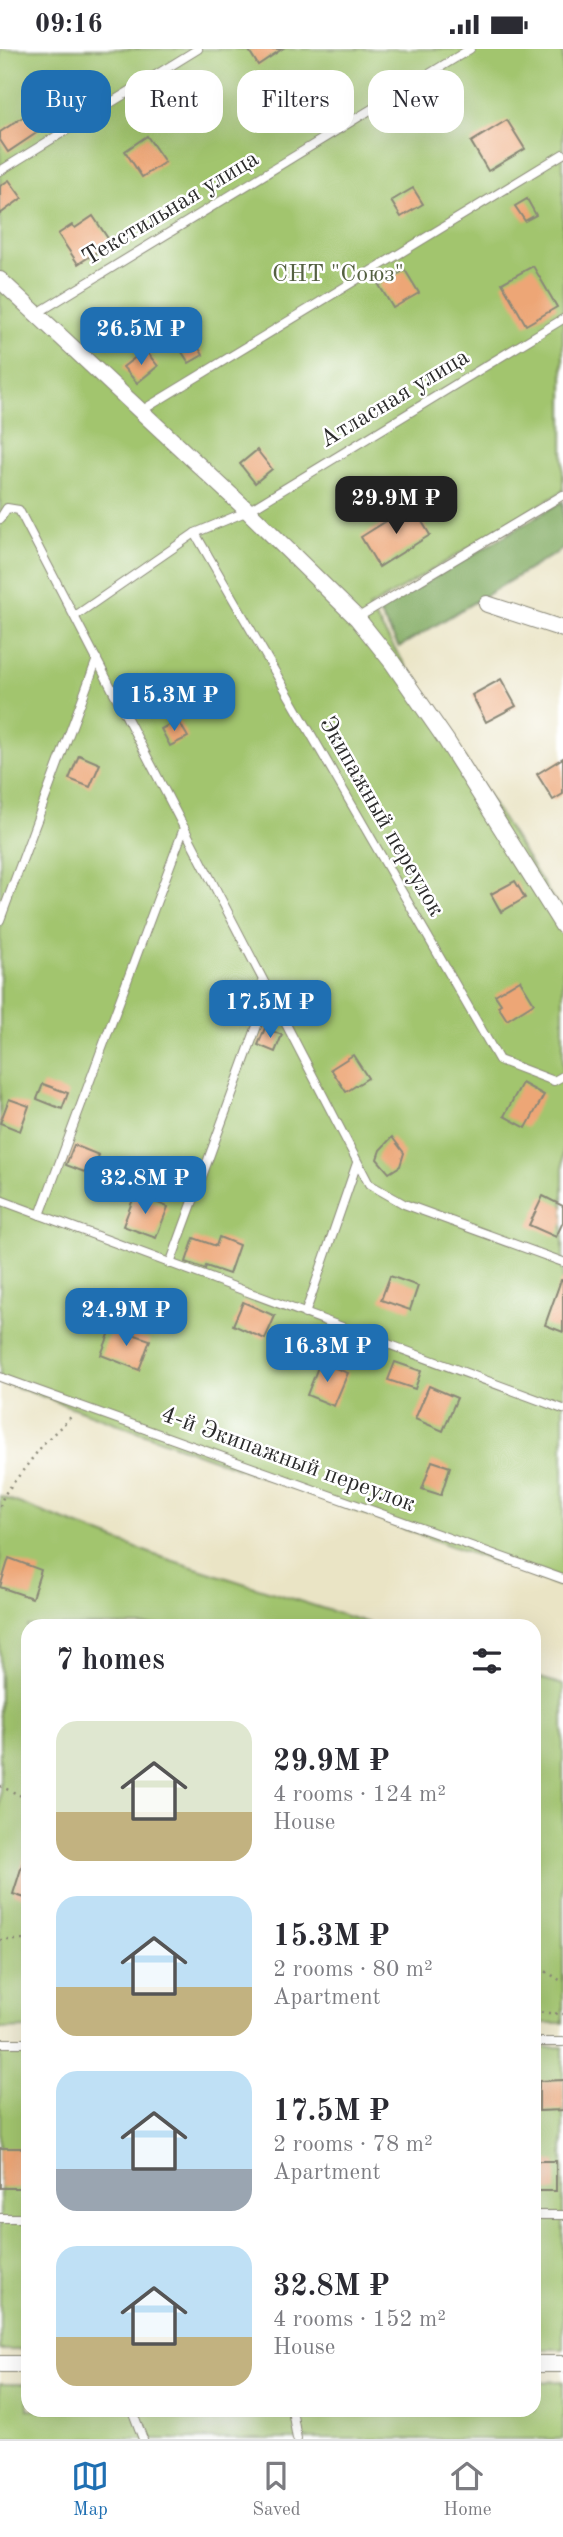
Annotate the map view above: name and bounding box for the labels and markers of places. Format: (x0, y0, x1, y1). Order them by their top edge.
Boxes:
pin: 26.5M ₽ (76, 307, 206, 367)
pin: 29.9M ₽ (331, 477, 461, 536)
pin: 15.3M ₽ (109, 673, 239, 733)
pin: 17.5M ₽ (205, 981, 335, 1040)
pin: 32.8M ₽ (80, 1157, 210, 1216)
pin: 24.9M ₽ (61, 1289, 191, 1348)
pin: 16.3M ₽ (262, 1325, 392, 1384)

